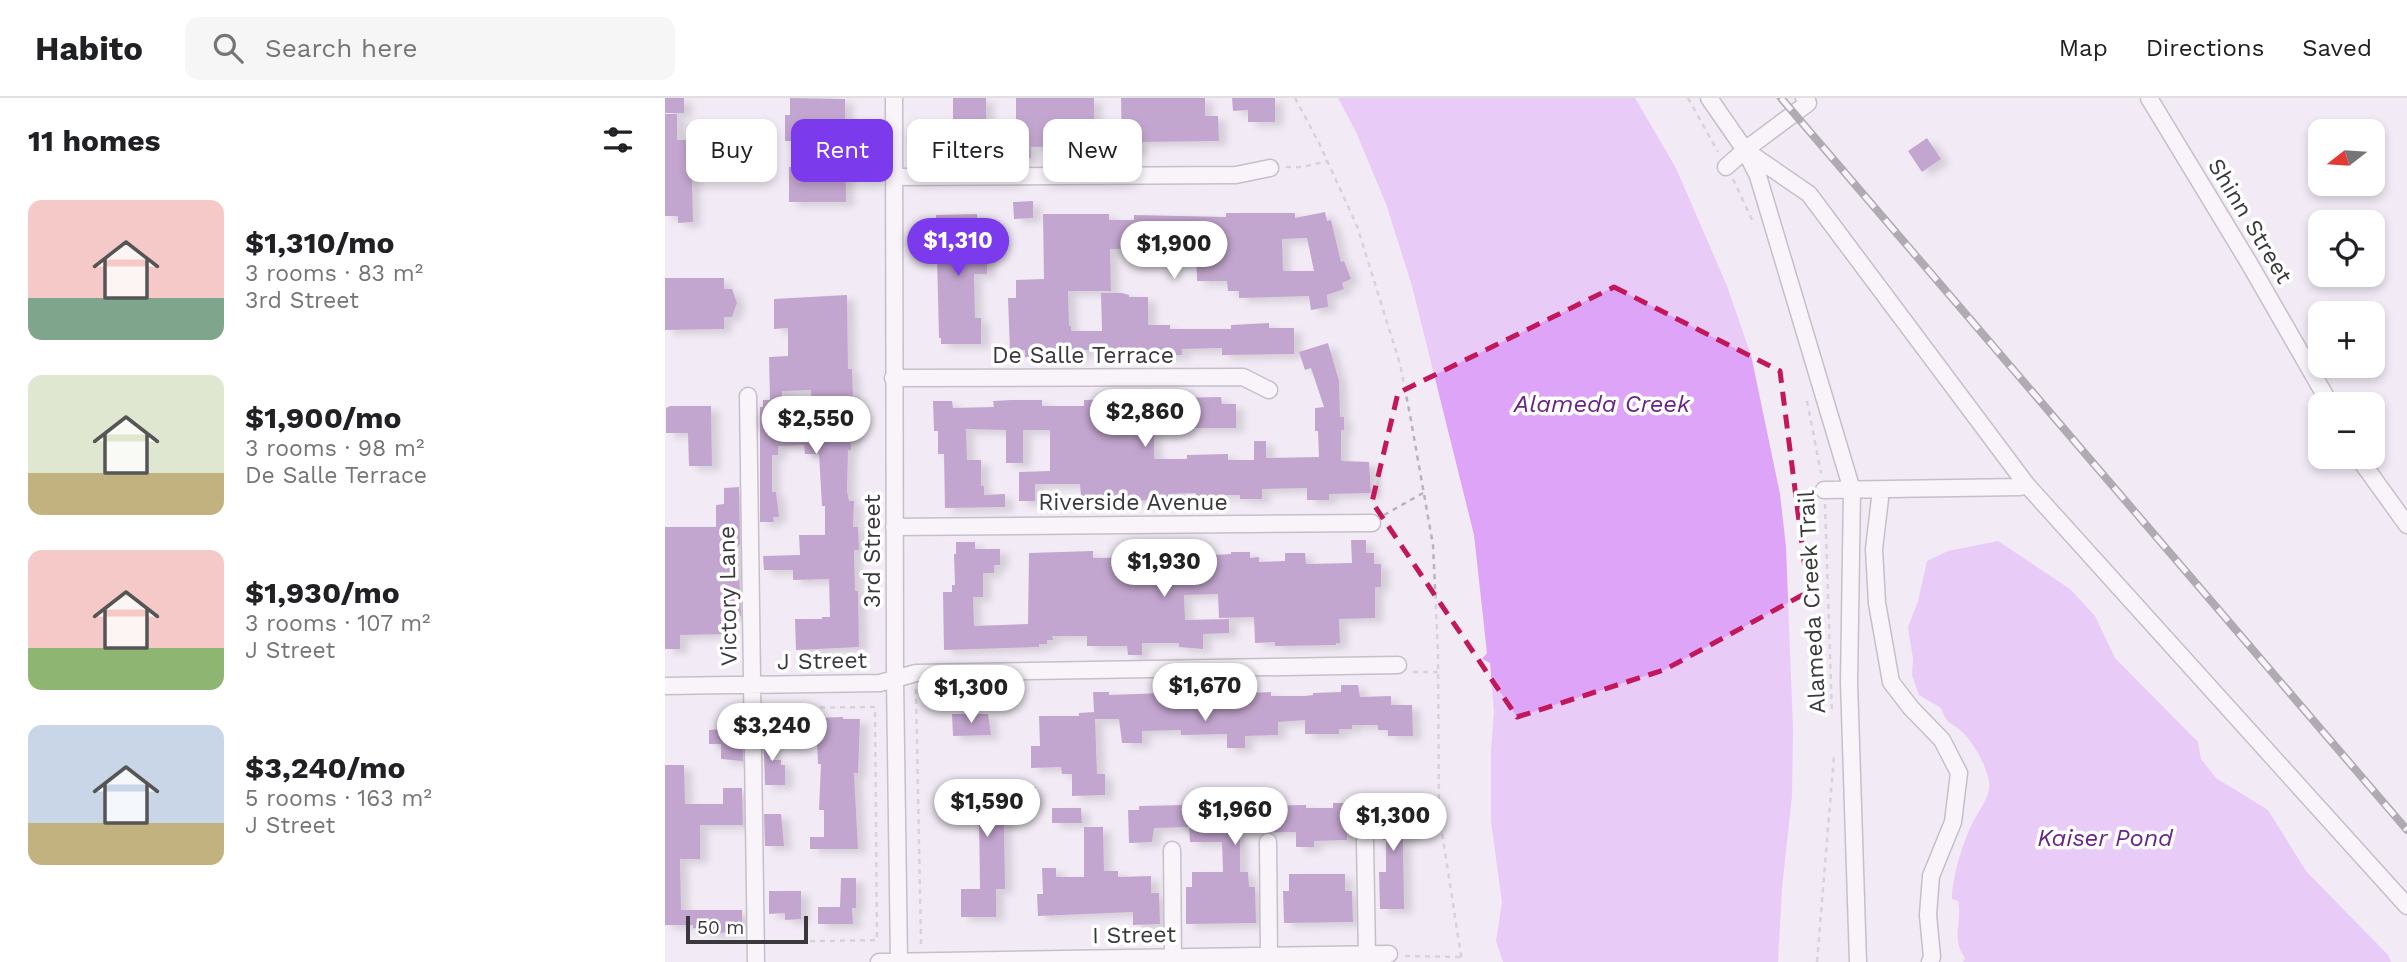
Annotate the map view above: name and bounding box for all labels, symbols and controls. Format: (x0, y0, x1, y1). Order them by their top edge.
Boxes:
search box (185, 17, 675, 80)
text: Habito (35, 29, 143, 68)
icon: search (209, 29, 247, 67)
text: Search here (265, 33, 417, 63)
text: Map (2059, 34, 2108, 62)
text: Directions (2146, 34, 2264, 62)
text: Saved (2302, 34, 2372, 62)
chip: Buy (686, 119, 777, 182)
chip: Rent (791, 119, 893, 182)
chip: Filters (907, 119, 1029, 182)
chip: New (1043, 119, 1142, 182)
north arrow (2308, 119, 2385, 196)
map controls (2308, 119, 2385, 469)
icon: filters (599, 121, 637, 159)
text: 11 homes (28, 123, 161, 158)
street label: Shinn Street (2202, 154, 2298, 289)
button: locate (2308, 210, 2385, 287)
pin: $1,310 (901, 218, 1015, 278)
pin: $1,900 (1117, 222, 1231, 281)
text: $1,310/mo (245, 225, 394, 260)
text: $1,310 (923, 227, 993, 254)
icon: home (84, 228, 168, 312)
text: $1,900 (1136, 230, 1212, 257)
text: 3 rooms · 83 m² (245, 260, 423, 287)
text: 3rd Street (245, 287, 359, 314)
button: + (2308, 301, 2385, 378)
street label: De Salle Terrace (992, 342, 1174, 369)
pin: $2,860 (1088, 390, 1202, 449)
water label: Alameda Creek (1513, 390, 1691, 418)
button: − (2308, 392, 2385, 469)
pin: $2,550 (759, 396, 873, 456)
text: $2,860 (1106, 398, 1184, 425)
text: $1,900/mo (245, 400, 402, 435)
icon: home (84, 403, 168, 487)
text: $2,550 (778, 405, 854, 432)
text: 3 rooms · 98 m² (245, 435, 424, 462)
text: De Salle Terrace (245, 462, 427, 489)
street label: Riverside Avenue (1038, 489, 1228, 516)
street label: Alameda Creek Trail (1793, 490, 1831, 714)
street label: 3rd Street (859, 494, 886, 608)
street label: Victory Lane (713, 526, 743, 666)
pin: $1,930 (1107, 540, 1221, 599)
text: $1,930 (1127, 548, 1201, 575)
text: $1,930/mo (245, 575, 400, 610)
icon: home (84, 578, 168, 662)
text: 3 rooms · 107 m² (245, 610, 431, 637)
text: J Street (245, 637, 335, 664)
street label: J Street (777, 647, 868, 675)
pin: $1,670 (1148, 664, 1262, 723)
pin: $1,300 (914, 666, 1028, 725)
text: $1,670 (1168, 672, 1242, 699)
text: $1,300 (934, 674, 1008, 701)
pin: $3,240 (715, 704, 829, 763)
text: $3,240 (733, 712, 811, 739)
text: $3,240/mo (245, 750, 405, 785)
icon: home (84, 753, 168, 837)
pin: $1,590 (930, 780, 1044, 839)
text: 5 rooms · 163 m² (245, 785, 432, 812)
text: $1,590 (950, 788, 1024, 815)
pin: $1,960 (1178, 788, 1292, 847)
pin: $1,300 (1336, 794, 1450, 853)
text: $1,960 (1198, 796, 1272, 823)
text: $1,300 (1356, 802, 1430, 829)
text: J Street (245, 812, 335, 839)
water label: Kaiser Pond (2037, 824, 2174, 852)
scale bar (686, 913, 809, 945)
text: 50 m (697, 916, 744, 939)
street label: I Street (1092, 921, 1177, 949)

